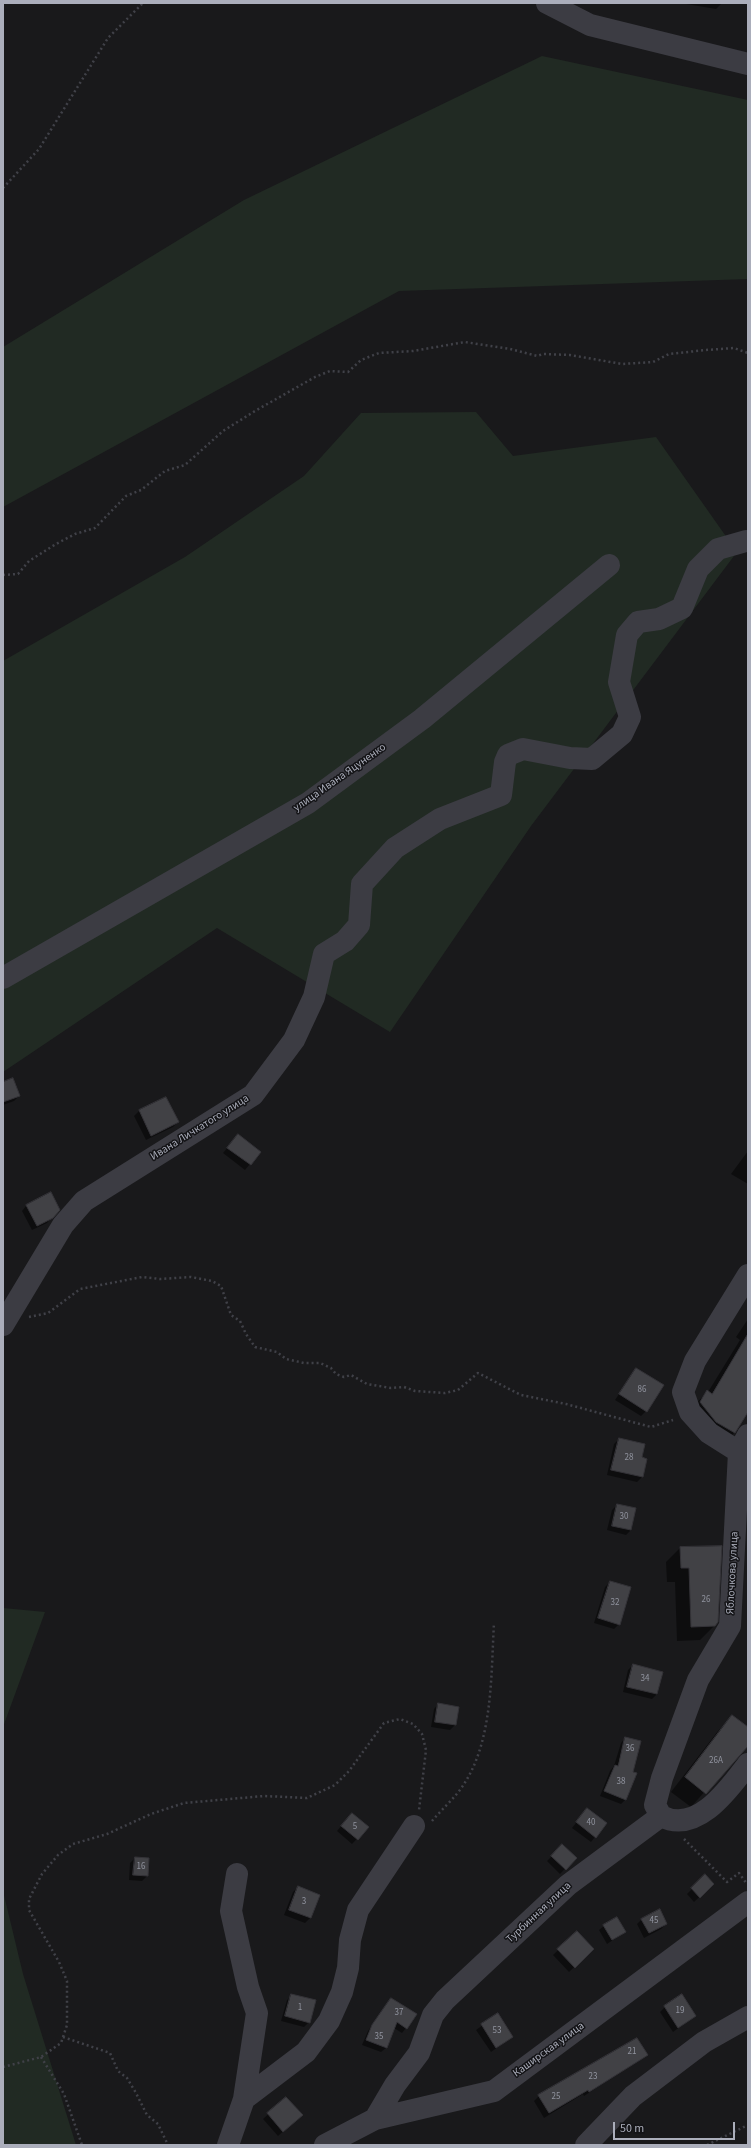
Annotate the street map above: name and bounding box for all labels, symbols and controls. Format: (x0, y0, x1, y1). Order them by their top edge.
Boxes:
street label: улица Ивана Яцуненко (291, 741, 389, 815)
street label: Ивана Личкатого улица (148, 1092, 252, 1164)
house number: 86 (638, 1385, 646, 1395)
house number: 28 (625, 1453, 633, 1463)
house number: 30 (620, 1512, 628, 1522)
street label: Яблочкова улица (724, 1531, 742, 1615)
house number: 26 (702, 1595, 710, 1605)
house number: 32 (611, 1598, 619, 1608)
house number: 34 (641, 1674, 649, 1684)
house number: 36 (626, 1744, 634, 1754)
house number: 26А (709, 1756, 723, 1766)
house number: 38 (617, 1777, 625, 1787)
house number: 40 (587, 1818, 595, 1828)
house number: 5 (353, 1822, 357, 1832)
house number: 16 (137, 1862, 145, 1872)
street label: Турбинная улица (504, 1880, 574, 1946)
house number: 3 (302, 1897, 306, 1907)
house number: 45 (650, 1916, 658, 1926)
house number: 1 (298, 2003, 302, 2013)
house number: 19 (676, 2006, 684, 2016)
house number: 37 (395, 2008, 403, 2018)
street label: Каширская улица (511, 2020, 587, 2080)
house number: 53 (493, 2026, 501, 2036)
house number: 35 (375, 2032, 383, 2042)
house number: 21 (628, 2047, 636, 2057)
house number: 23 (589, 2072, 597, 2082)
house number: 25 (552, 2092, 560, 2102)
scale bar (615, 2114, 737, 2140)
text: 50 m (620, 2120, 644, 2137)

